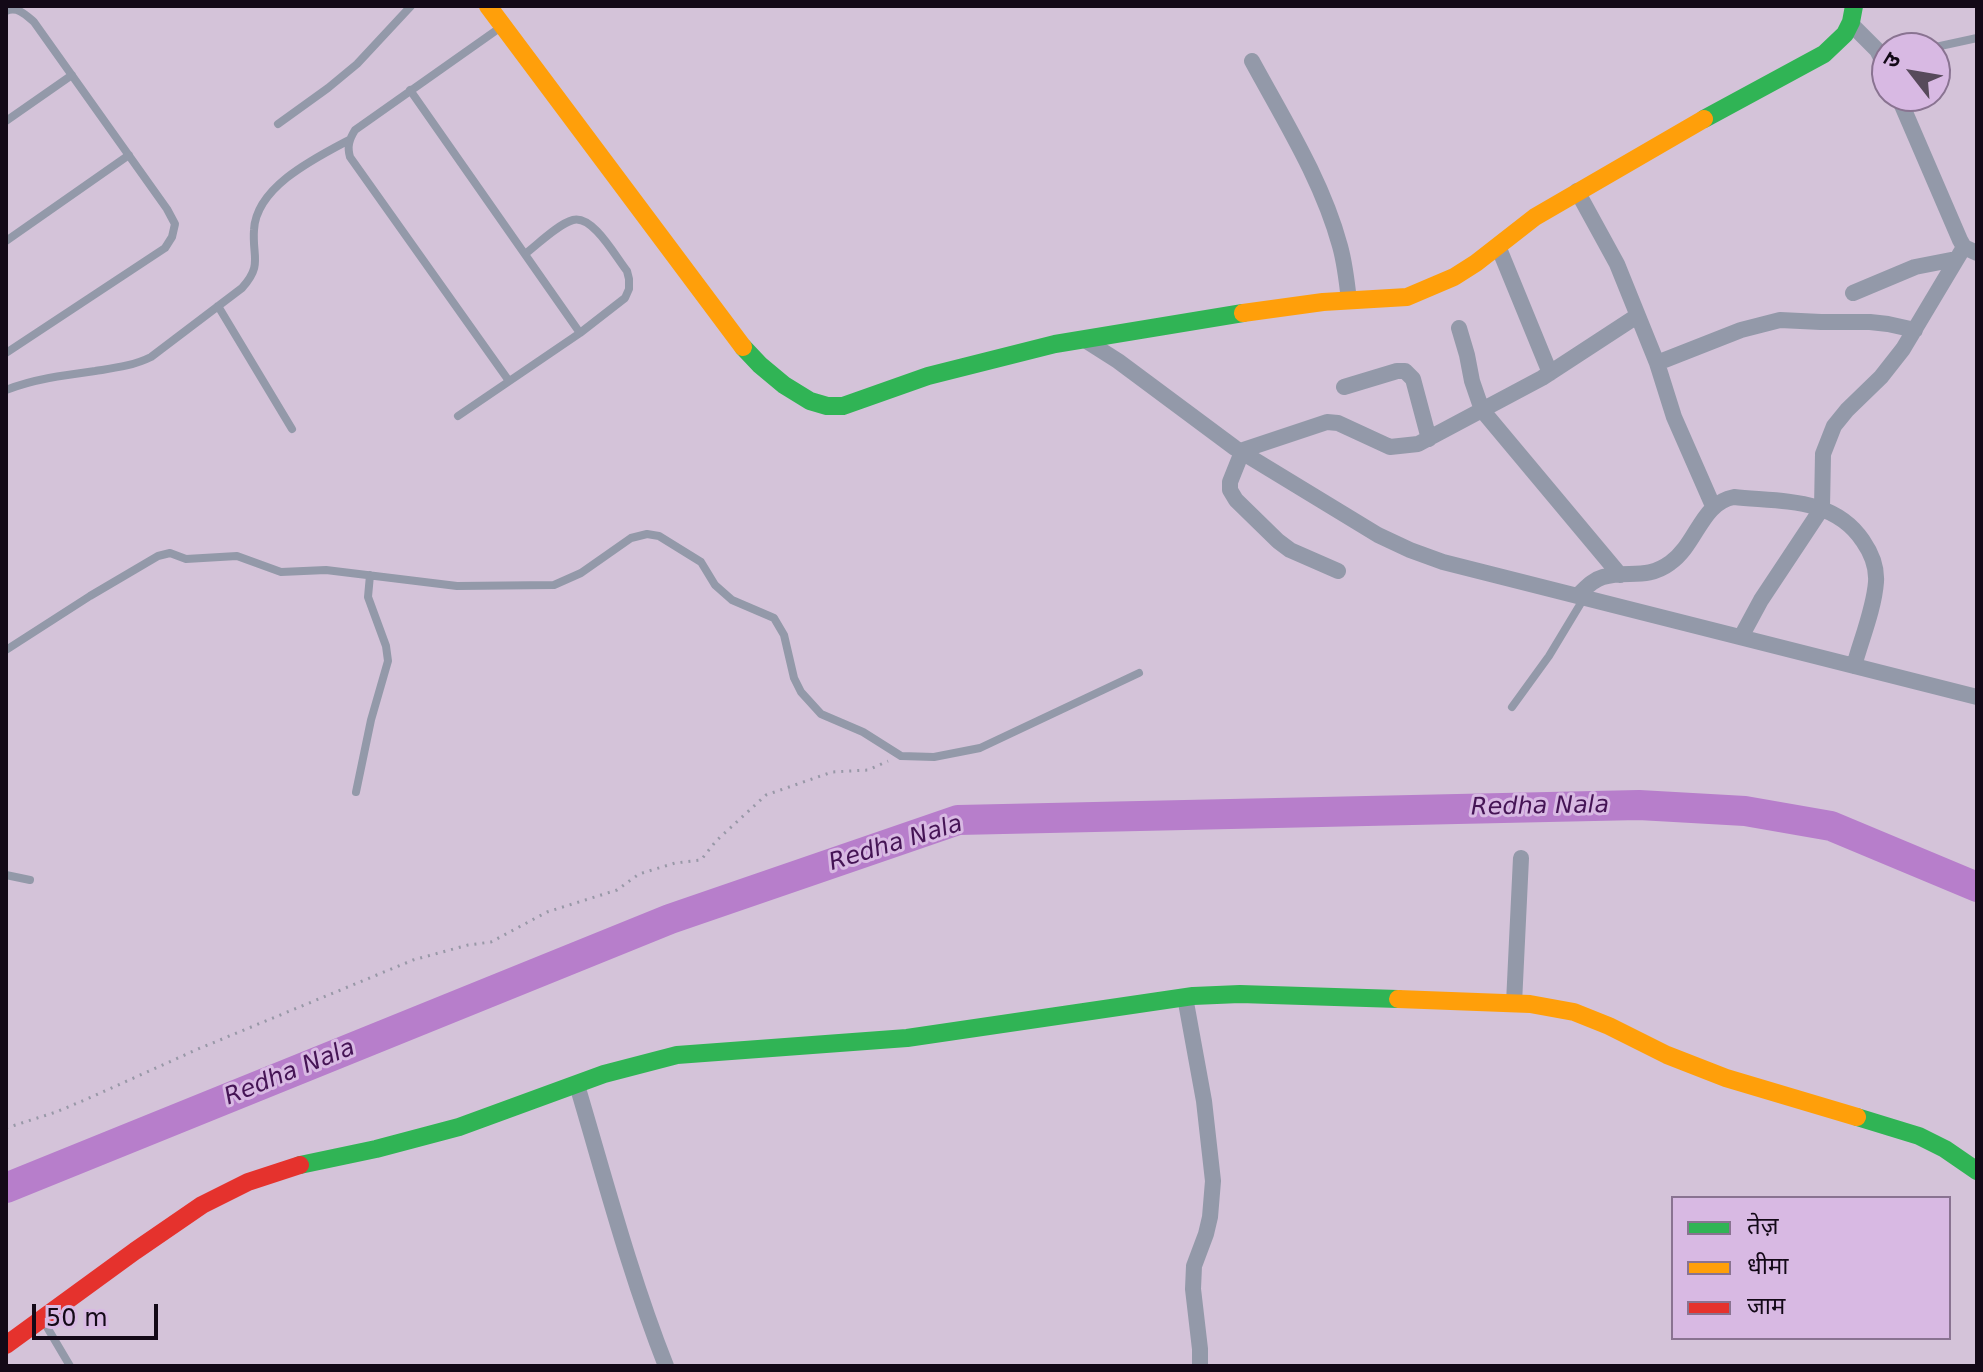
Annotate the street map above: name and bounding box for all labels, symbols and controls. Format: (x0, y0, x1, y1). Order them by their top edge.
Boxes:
north arrow (1871, 32, 1951, 112)
text: उ (1878, 48, 1906, 72)
water label: Redha Nala (1471, 791, 1609, 823)
water label: Redha Nala (826, 810, 966, 878)
water label: Redha Nala (221, 1034, 359, 1112)
legend (1671, 1196, 1951, 1340)
text: तेज़ (1747, 1212, 1779, 1240)
text: धीमा (1747, 1252, 1789, 1280)
scale bar (36, 1288, 162, 1338)
text: जाम (1747, 1292, 1785, 1320)
text: 50 m (46, 1304, 108, 1332)

